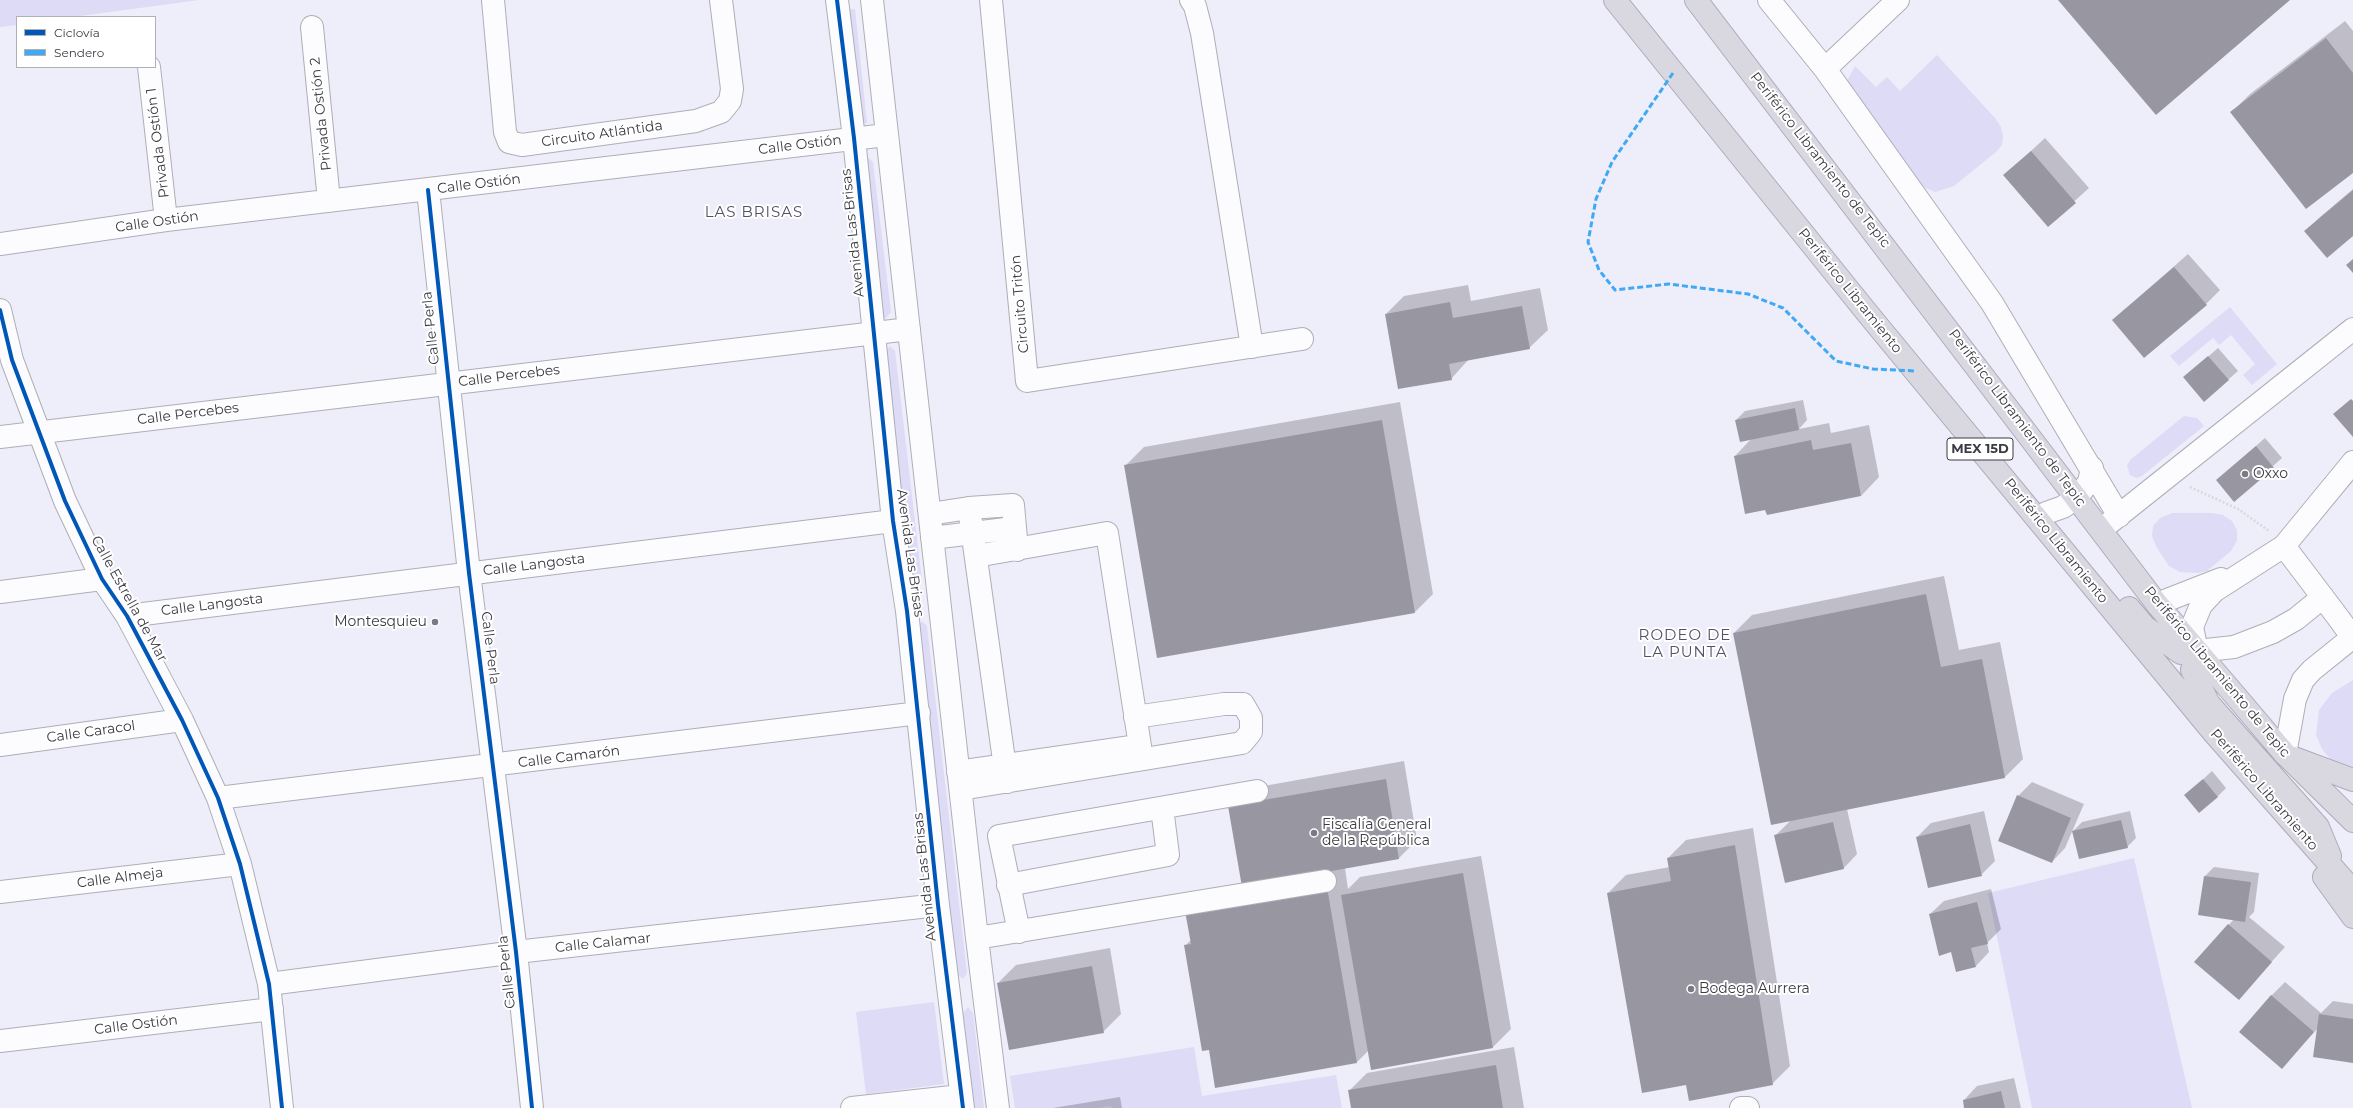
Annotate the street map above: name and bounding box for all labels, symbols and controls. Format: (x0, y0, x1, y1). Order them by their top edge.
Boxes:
legend (16, 16, 156, 68)
text: Ciclovía (54, 25, 100, 40)
text: Sendero (54, 45, 104, 60)
street label: Privada Ostión 2 (307, 56, 335, 172)
street label: Periférico Libramiento de Tepic (1746, 69, 1894, 251)
street label: Privada Ostión 1 (143, 87, 173, 199)
street label: Circuito Atlántida (540, 117, 664, 151)
street label: Calle Ostión (757, 132, 843, 158)
street label: Avenida Las Brisas (838, 168, 868, 298)
street label: Calle Ostión (436, 171, 522, 197)
district label: LAS BRISAS (705, 204, 803, 222)
street label: Calle Ostión (114, 208, 200, 236)
street label: Periférico Libramiento (1794, 225, 1906, 357)
street label: Circuito Tritón (1007, 254, 1033, 354)
street label: Calle Perla (419, 291, 443, 365)
street label: Periférico Libramiento de Tepic (1945, 326, 2089, 510)
street label: Calle Percebes (457, 361, 561, 391)
street label: Calle Percebes (136, 399, 240, 429)
road number: MEX 15D (1947, 438, 2013, 460)
place label: Oxxo (2253, 466, 2288, 482)
marker: Oxxo (2240, 469, 2250, 479)
street label: Periférico Libramiento (2000, 475, 2112, 607)
street label: Avenida Las Brisas (893, 488, 927, 618)
street label: Calle Estrella de Mar (87, 533, 171, 665)
street label: Calle Langosta (482, 550, 586, 580)
street label: Periférico Libramiento de Tepic (2141, 583, 2293, 761)
street label: Calle Langosta (160, 590, 264, 620)
street label: Calle Perla (477, 610, 503, 686)
place label: Montesquieu (334, 614, 427, 630)
marker: Montesquieu (430, 617, 440, 627)
district label: RODEO DE LA PUNTA (1639, 627, 1731, 662)
street label: Calle Caracol (46, 717, 136, 747)
street label: Periférico Libramiento (2207, 726, 2321, 854)
street label: Calle Camarón (517, 742, 621, 772)
street label: Avenida Las Brisas (910, 812, 940, 942)
place label: Fiscalía General de la República (1322, 817, 1431, 850)
marker: Fiscalía General de la República (1309, 828, 1319, 838)
street label: Calle Almeja (76, 864, 164, 892)
street label: Calle Calamar (554, 930, 652, 956)
street label: Calle Perla (495, 935, 519, 1009)
place label: Bodega Aurrera (1699, 981, 1810, 997)
marker: Bodega Aurrera (1686, 984, 1696, 994)
street label: Calle Ostión (93, 1012, 179, 1038)

